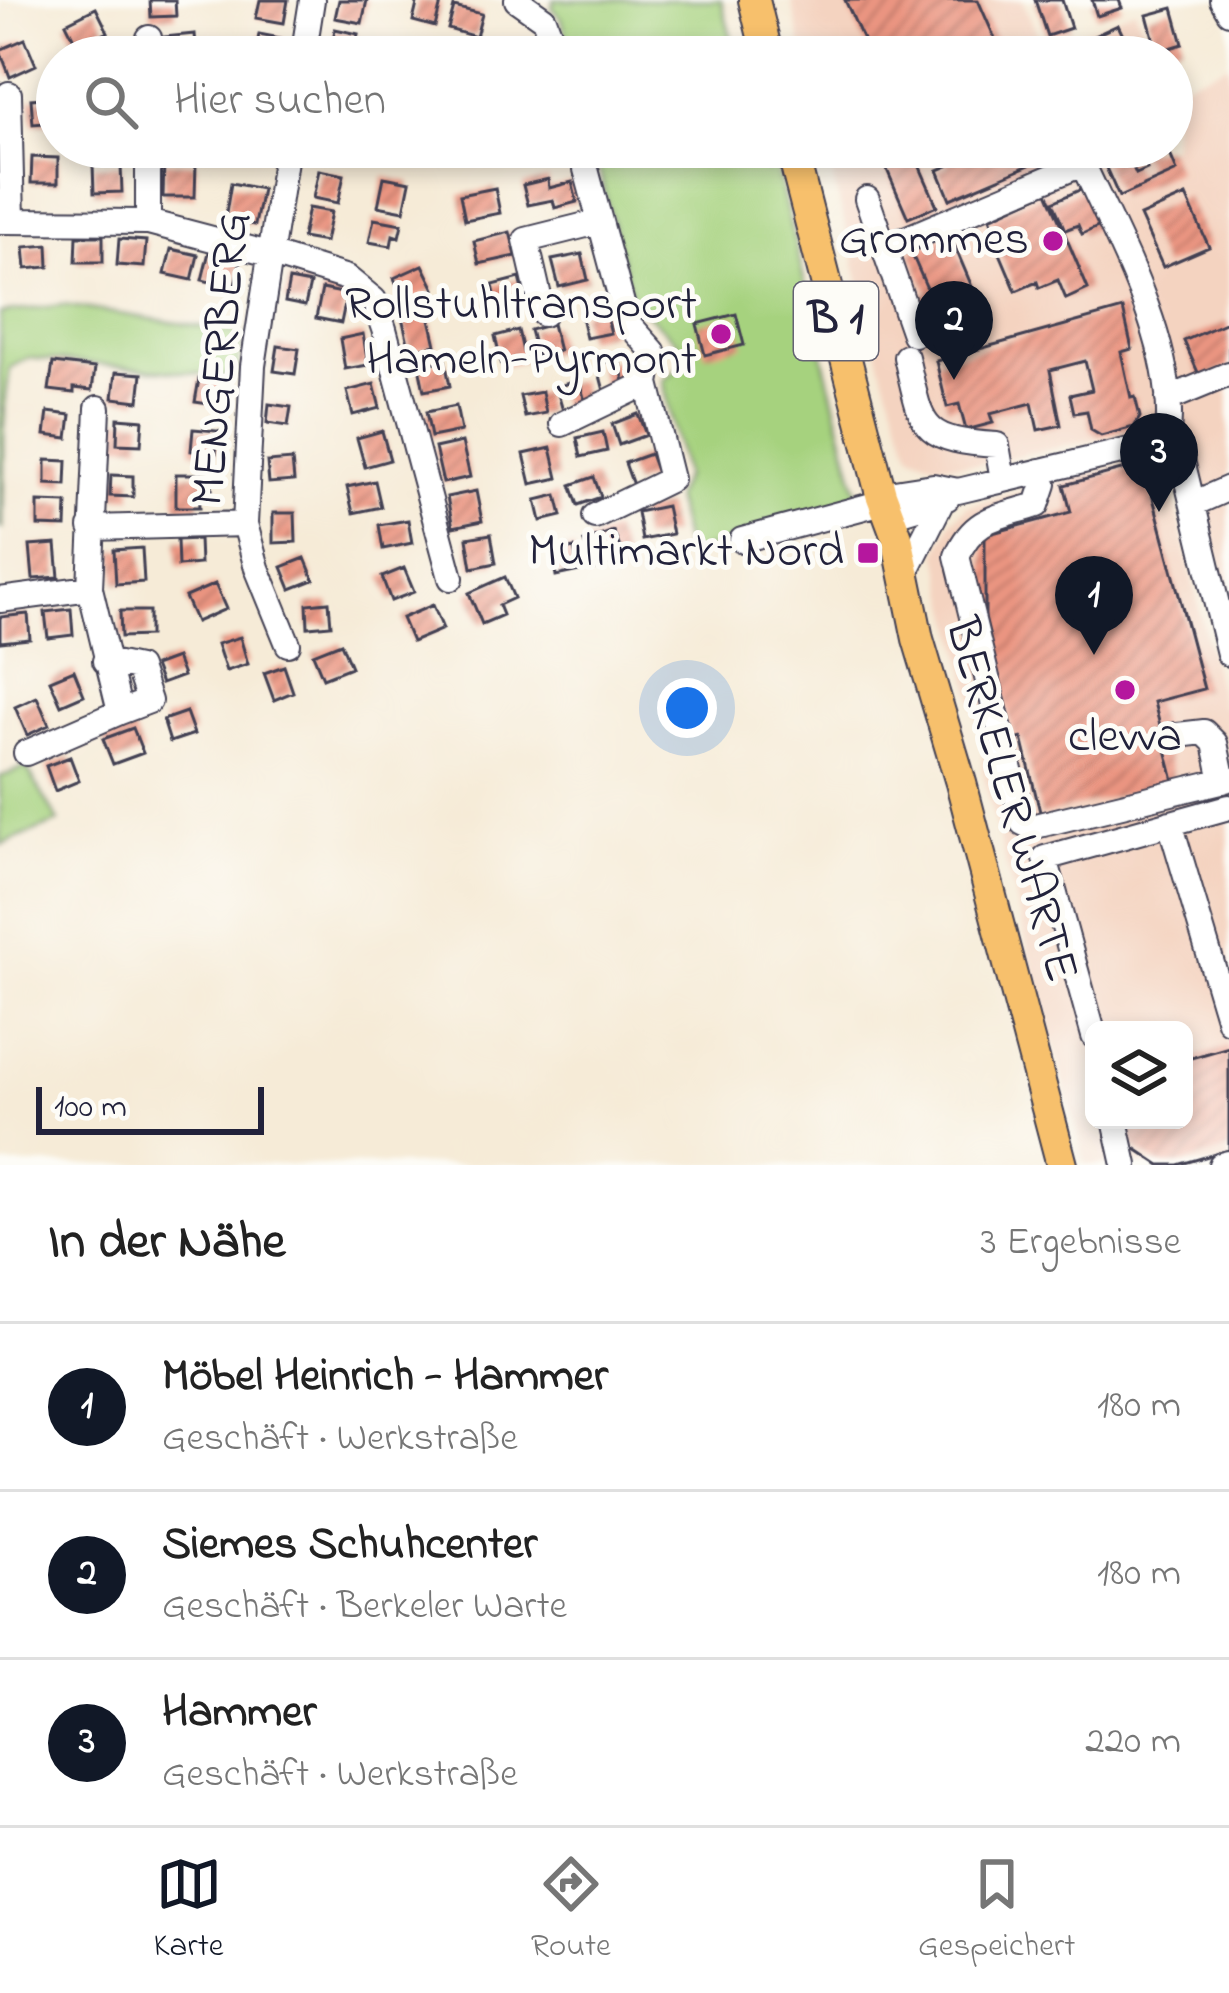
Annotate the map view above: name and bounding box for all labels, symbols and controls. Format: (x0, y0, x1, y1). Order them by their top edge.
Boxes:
search box (36, 36, 1193, 168)
icon: search (78, 69, 144, 135)
text: Hier suchen (174, 69, 386, 135)
place label: Grommes (839, 206, 1029, 276)
street label: MENGERBERG (174, 209, 270, 509)
marker: Grommes (1040, 228, 1066, 254)
place label: Rollstuhltransport Hameln-Pyrmont (345, 271, 697, 396)
pin: 2 (915, 281, 993, 380)
road number: B 1 (794, 282, 878, 360)
marker: Rollstuhltransport Hameln-Pyrmont (708, 321, 734, 347)
pin: 3 (1120, 413, 1198, 512)
place label: Multimarkt Nord (528, 518, 844, 588)
marker: Multimarkt Nord (855, 540, 881, 566)
pin: 1 (1055, 556, 1133, 655)
street label: BERKELER WARTE (924, 609, 1095, 990)
marker: clevva (1112, 677, 1138, 703)
your location (657, 678, 717, 738)
place label: clevva (1068, 703, 1182, 773)
map controls (1085, 1021, 1193, 1129)
button: layers (1085, 1021, 1193, 1129)
scale bar (36, 1081, 264, 1134)
text: 100 m (54, 1084, 127, 1132)
text: In der Nähe (48, 1206, 285, 1281)
text: 3 Ergebnisse (980, 1215, 1181, 1272)
text: Möbel Heinrich - Hammer (162, 1345, 608, 1411)
text: 1 (81, 1378, 93, 1435)
text: 180 m (1097, 1378, 1181, 1435)
text: Geschäft · Werkstraße (162, 1411, 518, 1468)
text: Siemes Schuhcenter (162, 1513, 537, 1579)
text: 2 (77, 1546, 97, 1603)
text: 180 m (1097, 1546, 1181, 1603)
text: Geschäft · Berkeler Warte (162, 1579, 567, 1636)
text: Hammer (162, 1681, 316, 1747)
text: 3 (79, 1714, 95, 1771)
text: 220 m (1085, 1714, 1181, 1771)
text: Geschäft · Werkstraße (162, 1747, 518, 1804)
tab: Karte (154, 1851, 224, 1971)
tab: Route (531, 1851, 611, 1971)
tab: Gespeichert (918, 1851, 1075, 1971)

